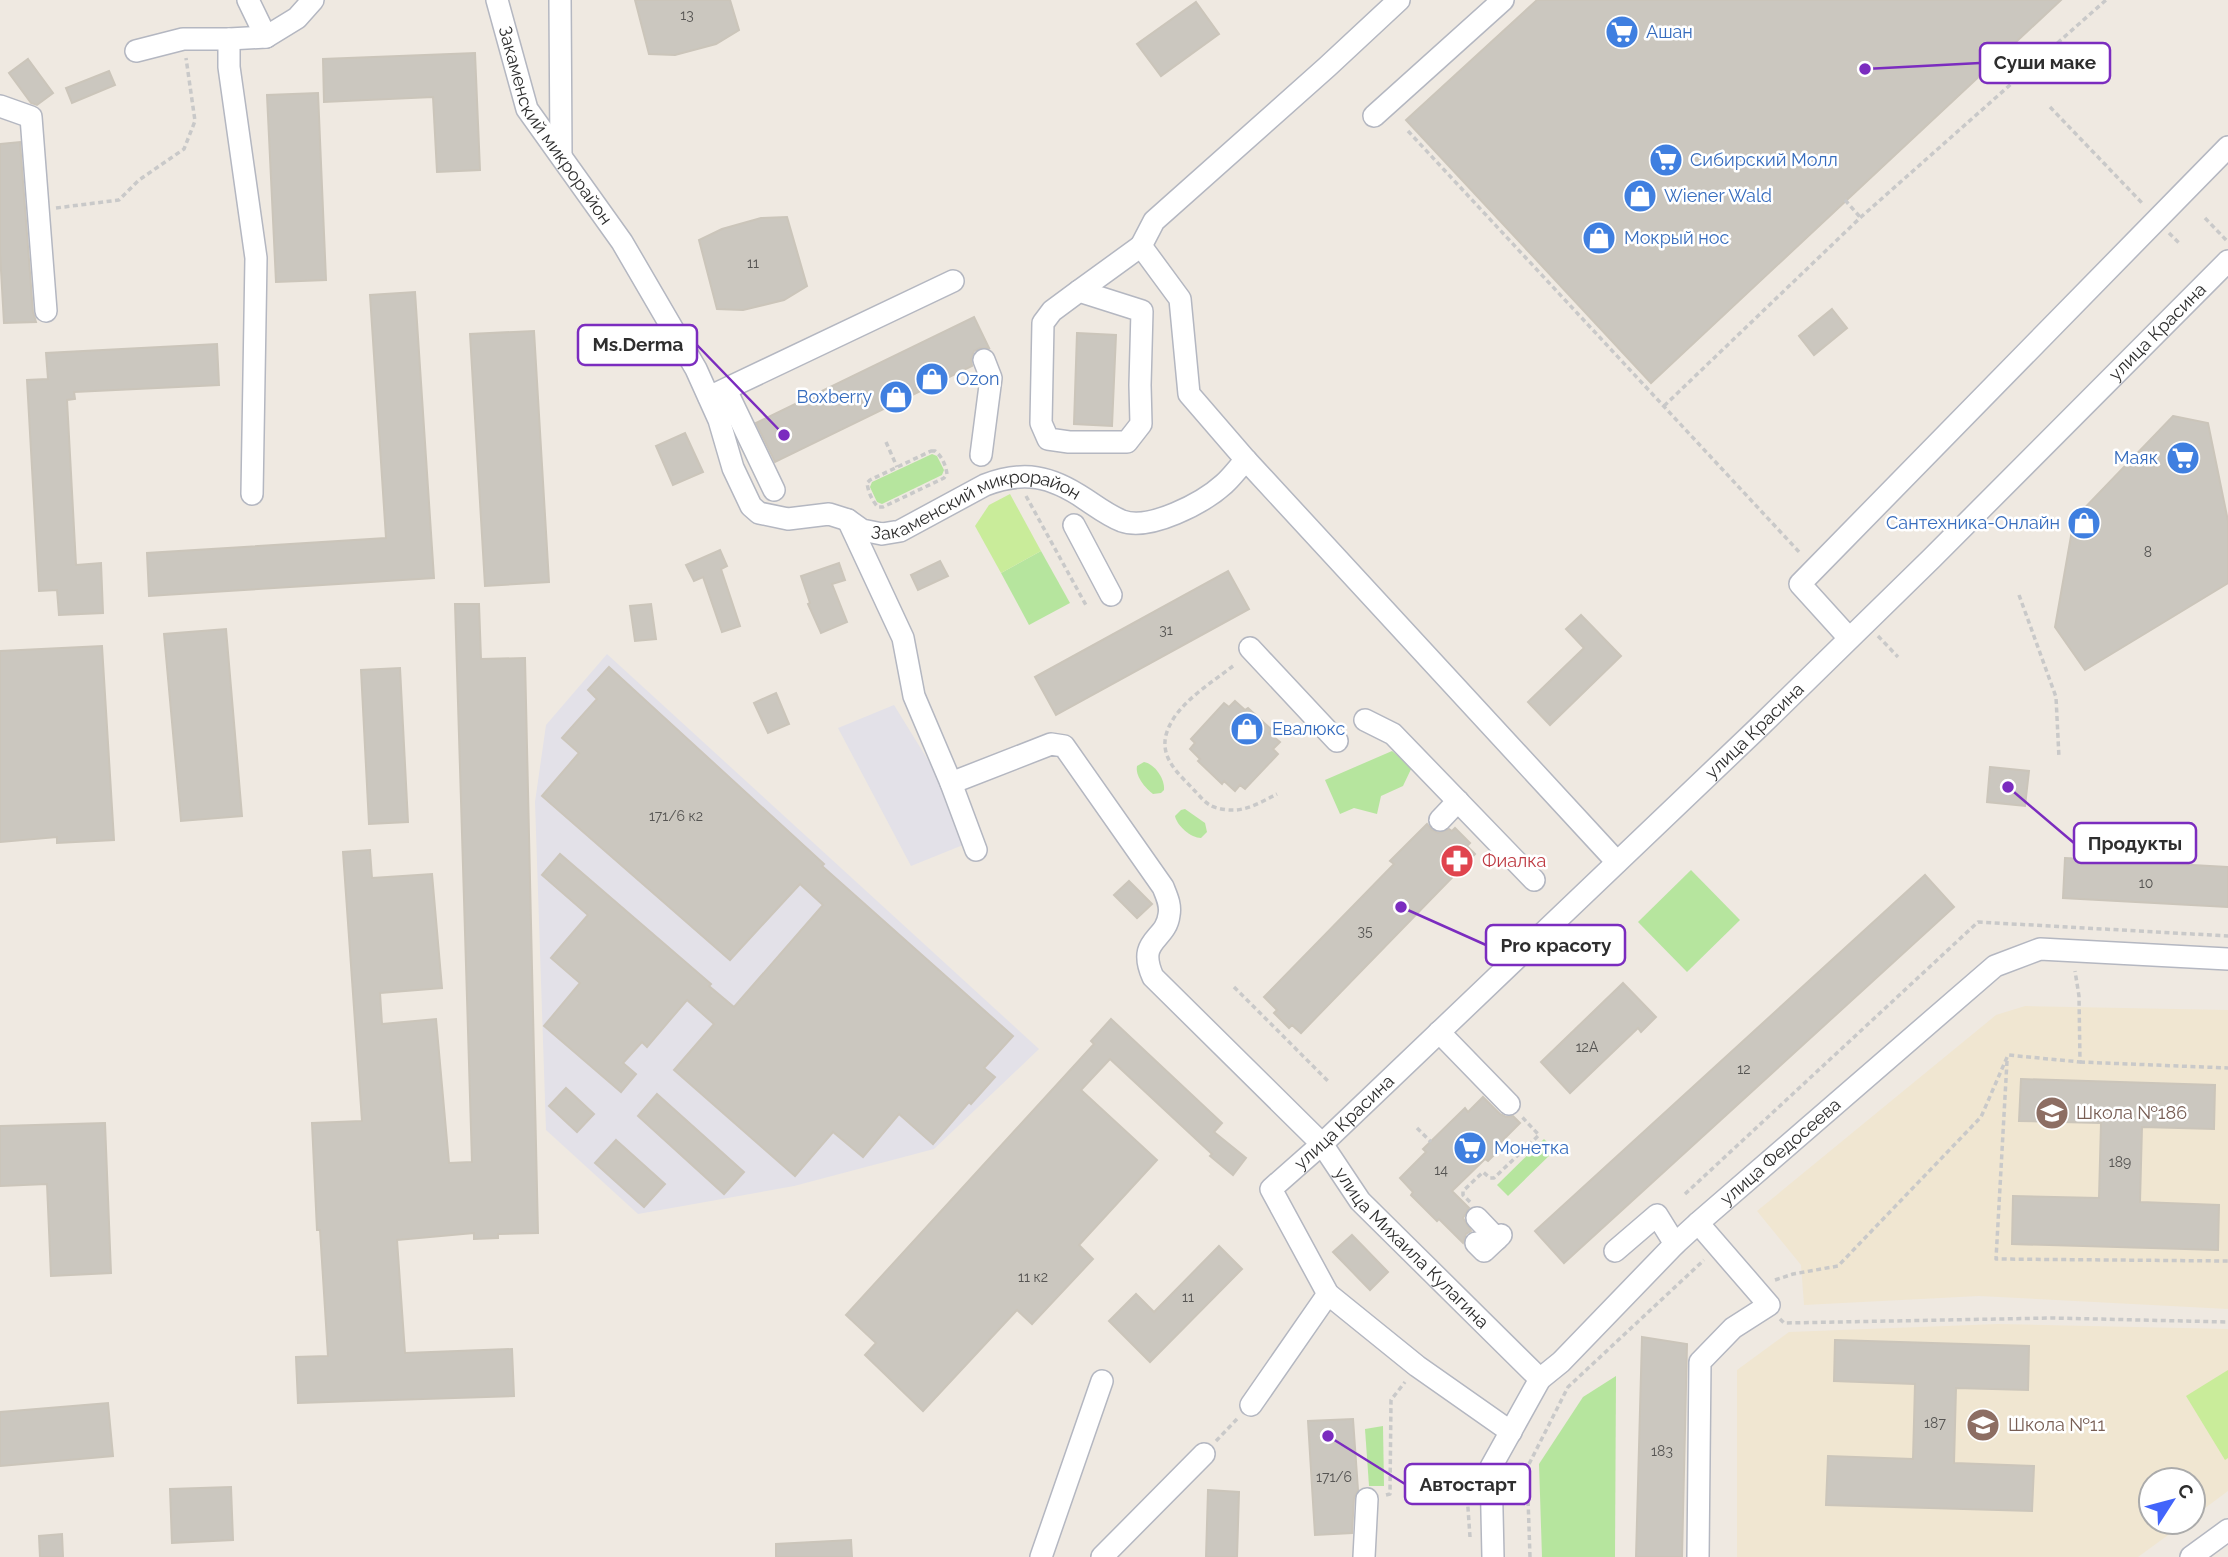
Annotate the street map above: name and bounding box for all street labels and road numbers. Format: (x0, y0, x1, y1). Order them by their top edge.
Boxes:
street label: Закаменский микрорайон (495, 24, 617, 228)
street label: улица Красина (2104, 278, 2210, 385)
street label: Закаменский микрорайон (869, 466, 1085, 544)
street label: улица Красина (1701, 678, 1808, 783)
street label: улица Красина (1290, 1070, 1398, 1173)
street label: улица Федосеева (1716, 1094, 1845, 1209)
street label: улица Михаила Кулагина (1330, 1163, 1493, 1332)

